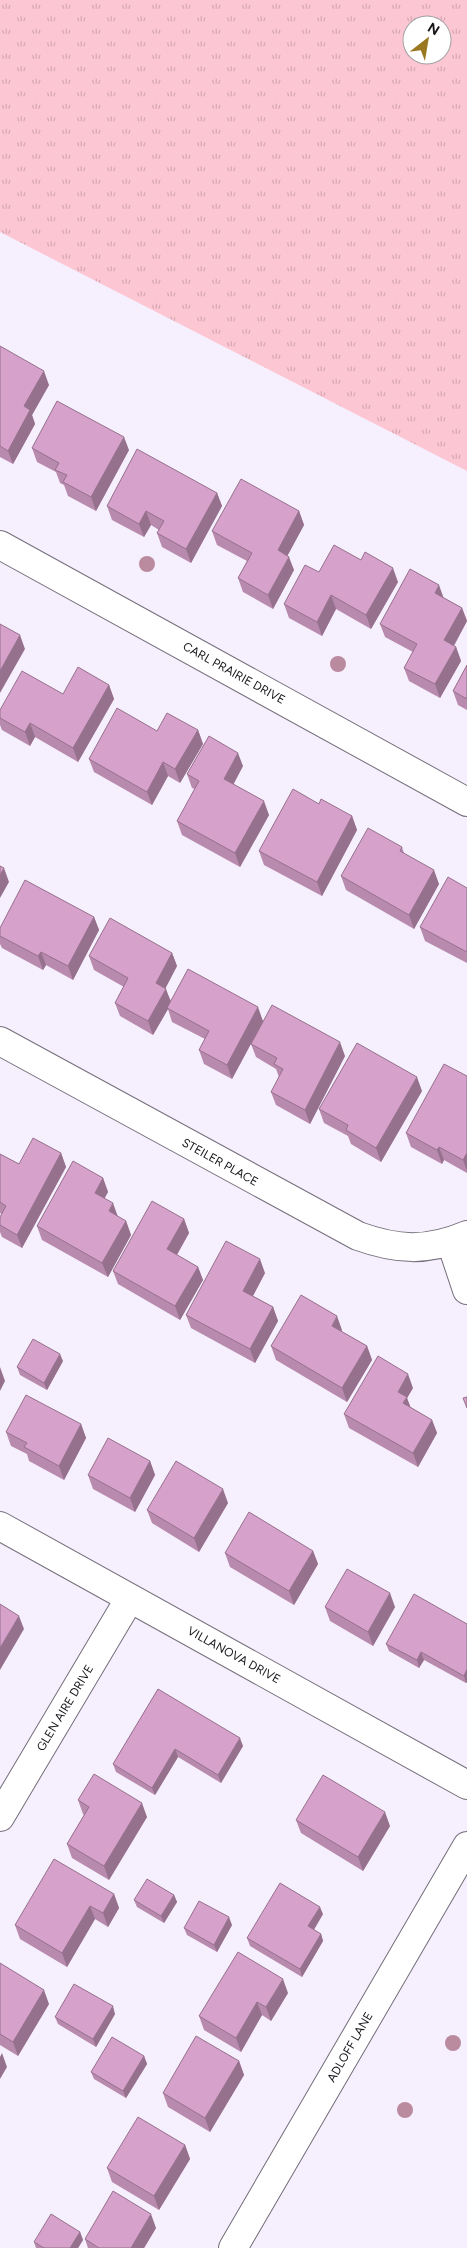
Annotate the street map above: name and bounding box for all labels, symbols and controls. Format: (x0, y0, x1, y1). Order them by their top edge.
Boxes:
north arrow (402, 15, 452, 65)
text: N (424, 19, 442, 39)
street label: CARL PRAIRIE DRIVE (180, 639, 288, 707)
street label: STEILER PLACE (179, 1135, 261, 1189)
street label: VILLANOVA DRIVE (185, 1624, 283, 1686)
street label: GLEN AIRE DRIVE (34, 1662, 96, 1754)
street label: ADLOFF LANE (324, 2010, 376, 2084)

